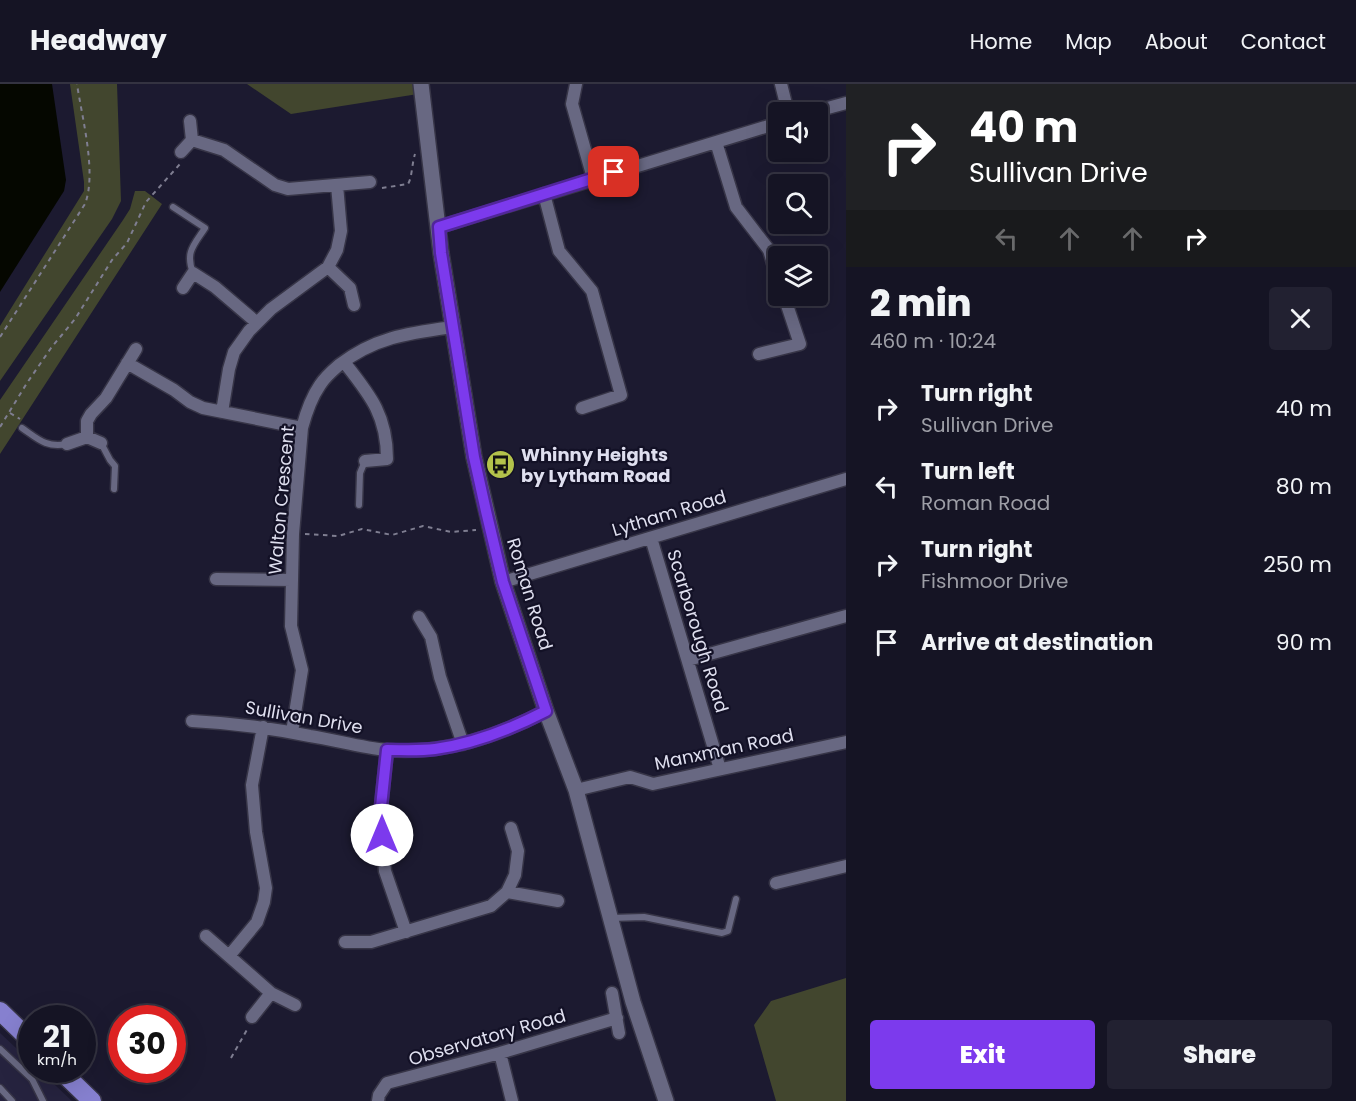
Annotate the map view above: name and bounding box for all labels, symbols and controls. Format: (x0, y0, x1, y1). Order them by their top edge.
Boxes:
text: Headway (30, 21, 167, 60)
text: Home (970, 27, 1032, 56)
text: Map (1065, 27, 1112, 56)
text: About (1145, 27, 1208, 56)
text: Contact (1241, 27, 1326, 56)
text: 40 m (969, 98, 1078, 157)
map controls (768, 102, 828, 306)
button: sound (768, 102, 828, 162)
icon: right (870, 108, 948, 186)
pin (588, 146, 639, 197)
text: Sullivan Drive (969, 154, 1148, 191)
icon: arrive (597, 155, 630, 188)
button: search (768, 174, 828, 234)
icon: left (990, 222, 1023, 255)
icon: ahead (1053, 222, 1086, 255)
icon: ahead (1116, 222, 1149, 255)
icon: right (1179, 222, 1212, 255)
button: layers (768, 246, 828, 306)
text: 2 min (870, 278, 972, 329)
button: close (1269, 287, 1332, 350)
text: 460 m · 10:24 (870, 327, 996, 355)
text: Turn right (921, 378, 1032, 409)
icon: right (870, 392, 903, 425)
text: 40 m (1276, 393, 1332, 424)
text: Sullivan Drive (921, 411, 1053, 439)
street label: Walton Crescent (262, 424, 300, 576)
place label: Whinny Heights by Lytham Road (521, 442, 671, 488)
bus stop icon: Whinny Heights by Lytham Road (484, 448, 516, 480)
text: Turn left (921, 456, 1015, 487)
icon: left (870, 470, 903, 503)
text: 80 m (1276, 471, 1332, 502)
street label: Lytham Road (609, 484, 729, 542)
text: Roman Road (921, 489, 1050, 517)
text: Turn right (921, 534, 1032, 565)
street label: Roman Road (501, 535, 559, 653)
street label: Scarborough Road (661, 546, 735, 716)
icon: right (870, 548, 903, 581)
text: 250 m (1263, 549, 1332, 580)
text: Fishmoor Drive (921, 567, 1068, 595)
icon: arrive (870, 626, 903, 659)
text: Arrive at destination (921, 627, 1153, 658)
text: 90 m (1276, 627, 1332, 658)
street label: Sullivan Drive (243, 694, 365, 740)
street label: Manxman Road (652, 722, 796, 776)
position arrow (350, 803, 414, 867)
street label: Observatory Road (406, 1003, 568, 1071)
speed limit sign: 30 (108, 1005, 186, 1083)
text: 21 (43, 1015, 71, 1058)
button: Exit (870, 1020, 1095, 1089)
button: Share (1107, 1020, 1332, 1089)
text: km/h (37, 1049, 77, 1070)

